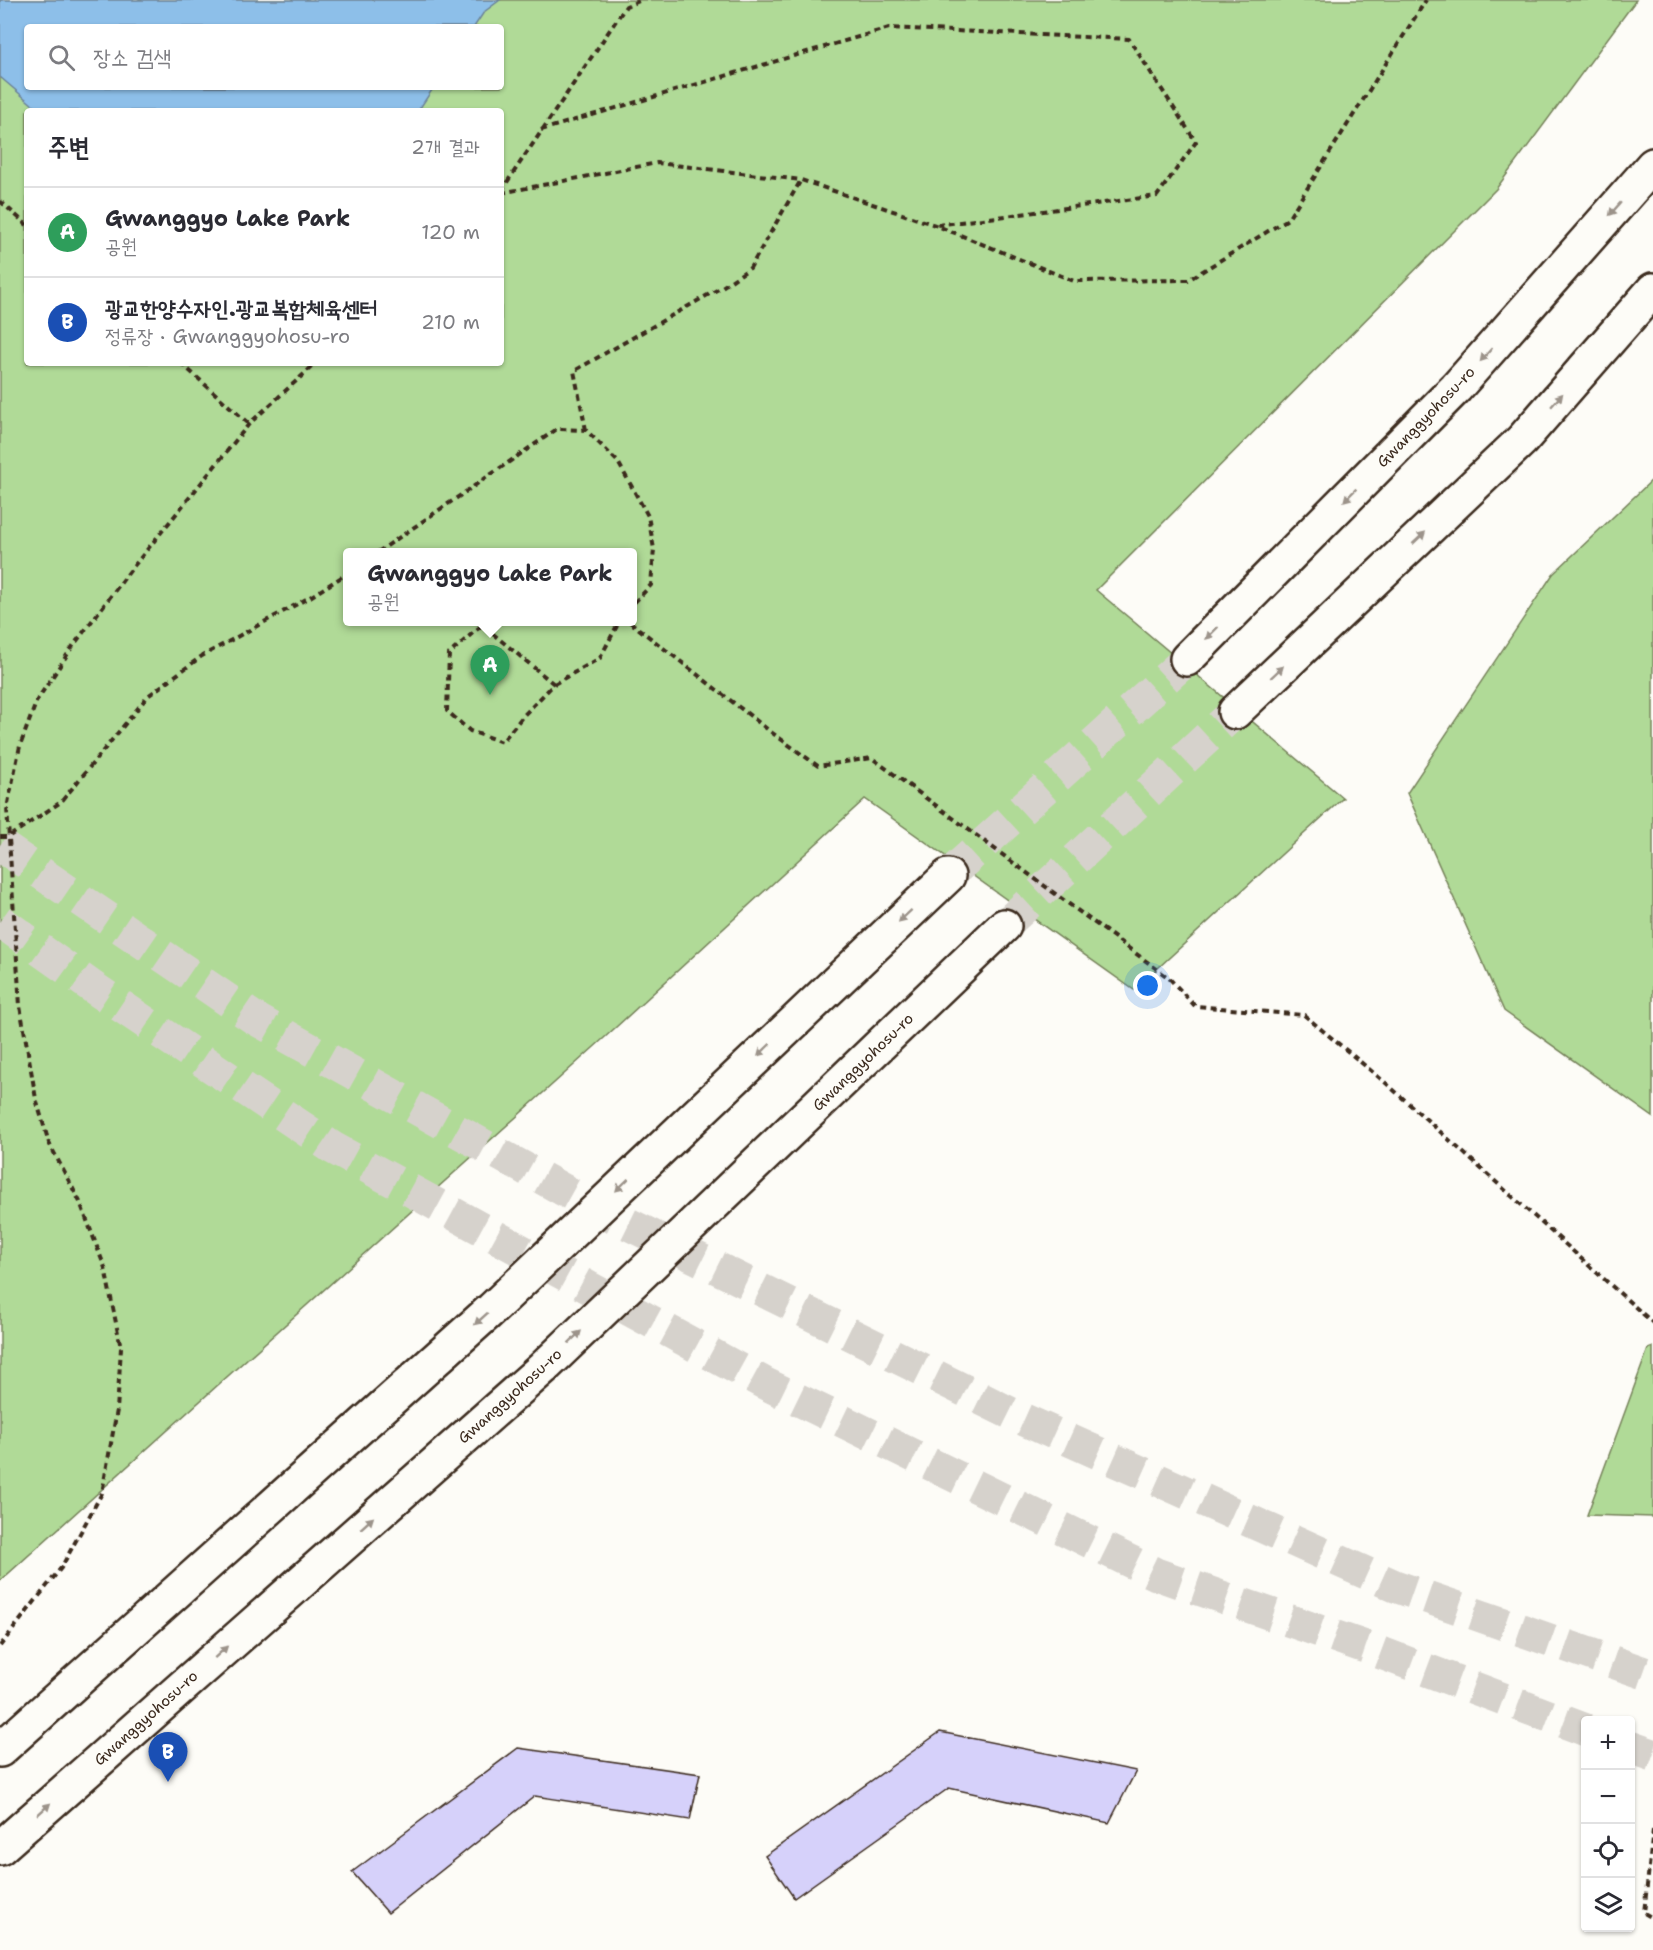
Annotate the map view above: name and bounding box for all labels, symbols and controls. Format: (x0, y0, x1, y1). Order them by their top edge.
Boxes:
search box (24, 24, 504, 90)
icon: search (45, 41, 78, 74)
text: 장소 검색 (93, 43, 171, 72)
text: 주변 (48, 129, 90, 164)
text: 2개 결과 (411, 134, 480, 160)
one-way arrow (1609, 201, 1622, 216)
text: Gwanggyo Lake Park (105, 204, 350, 233)
text: A (60, 219, 75, 245)
text: 120 m (421, 219, 480, 245)
text: 공원 (105, 233, 137, 259)
text: 광교한양수자인.광교복합체육센터 (105, 294, 377, 323)
text: B (61, 309, 74, 335)
text: 210 m (421, 309, 480, 335)
text: 정류장 · Gwanggyohosu-ro (105, 323, 350, 349)
one-way arrow (1480, 347, 1493, 362)
street label: Gwanggyohosu-ro (1373, 362, 1479, 472)
one-way arrow (1550, 393, 1564, 408)
one-way arrow (1343, 488, 1357, 503)
one-way arrow (1411, 531, 1426, 545)
popup (343, 548, 637, 626)
text: Gwanggyo Lake Park (367, 559, 613, 588)
text: 공원 (367, 588, 399, 614)
one-way arrow (1206, 626, 1220, 640)
pin: A (470, 646, 510, 695)
one-way arrow (1269, 666, 1284, 679)
one-way arrow (898, 909, 913, 922)
your location (1133, 971, 1162, 1000)
street label: Gwanggyohosu-ro (808, 1009, 918, 1115)
one-way arrow (757, 1043, 771, 1057)
one-way arrow (615, 1178, 630, 1192)
one-way arrow (474, 1312, 489, 1325)
one-way arrow (568, 1330, 582, 1344)
street label: Gwanggyohosu-ro (454, 1344, 566, 1448)
one-way arrow (359, 1517, 374, 1530)
one-way arrow (213, 1646, 228, 1659)
street label: Gwanggyohosu-ro (90, 1666, 202, 1770)
map controls (1581, 1716, 1635, 1932)
button: + (1581, 1716, 1635, 1770)
pin: B (148, 1732, 188, 1782)
button: − (1581, 1770, 1635, 1824)
one-way arrow (36, 1803, 51, 1816)
button: locate (1581, 1824, 1635, 1878)
button: layers (1581, 1878, 1635, 1932)

